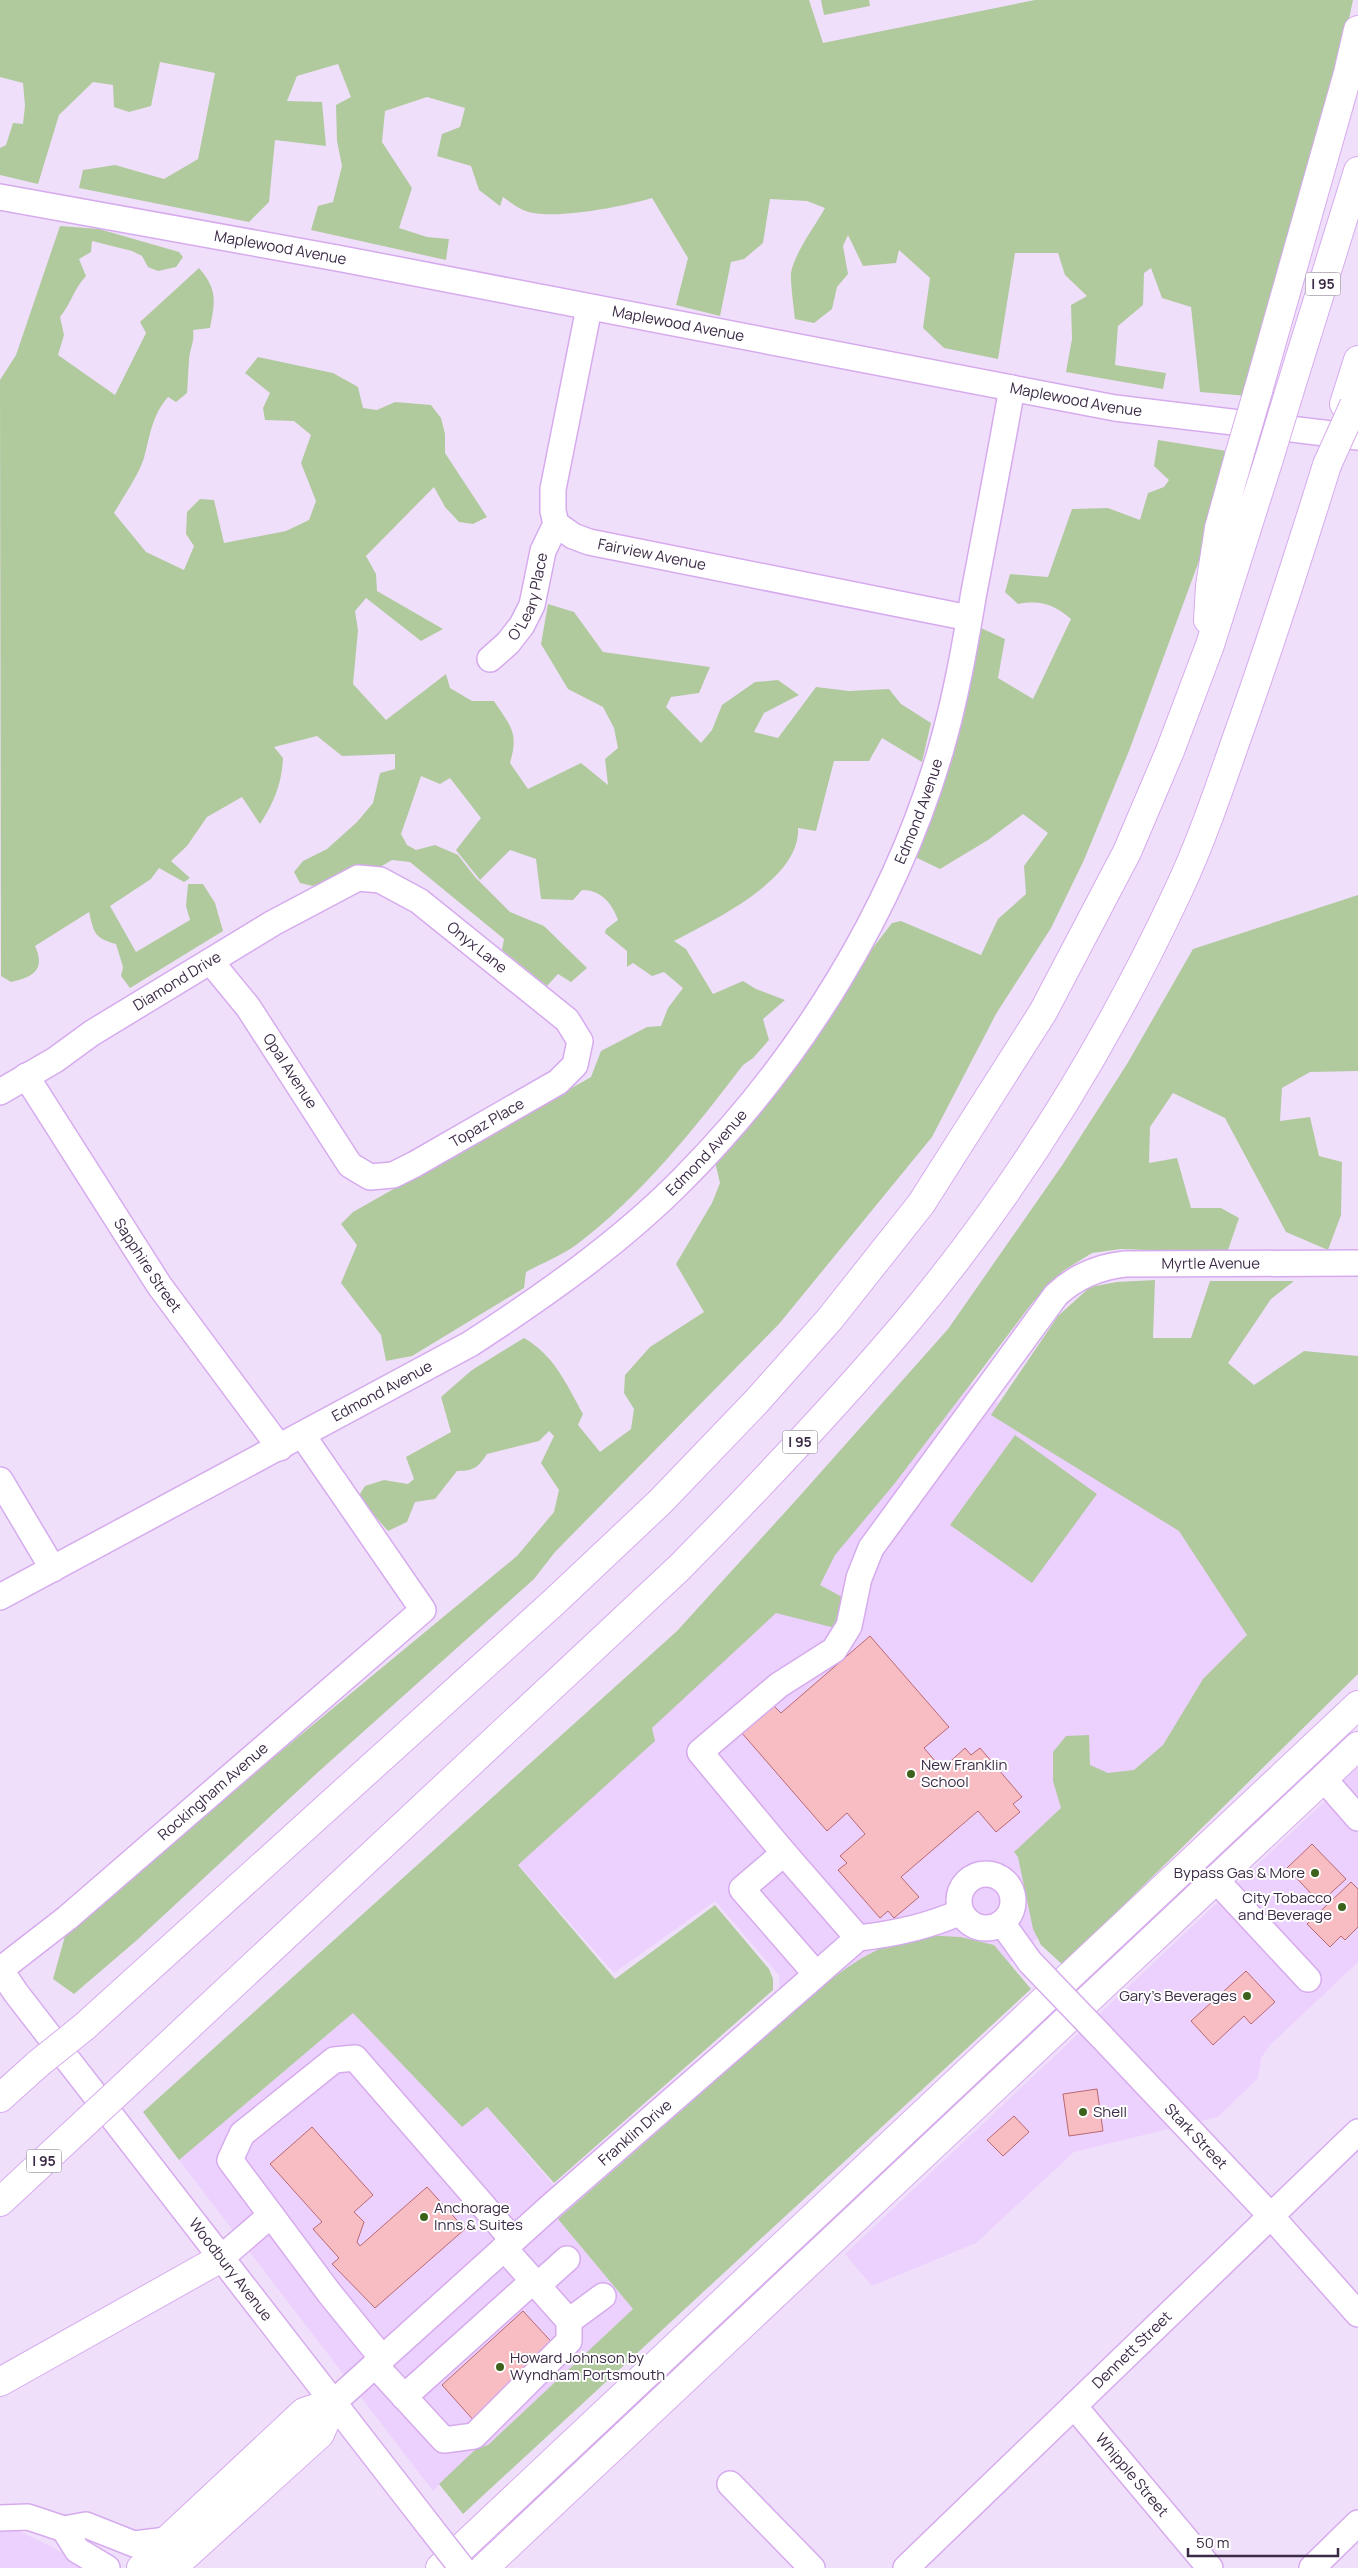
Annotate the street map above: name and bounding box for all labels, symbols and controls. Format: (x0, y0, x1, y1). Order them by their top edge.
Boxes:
street label: Maplewood Avenue (213, 225, 349, 270)
road number: I 95 (1306, 272, 1340, 296)
street label: Maplewood Avenue (611, 300, 746, 346)
street label: Maplewood Avenue (1008, 377, 1144, 421)
street label: Fairview Avenue (596, 533, 708, 575)
street label: O'Leary Place (503, 551, 552, 645)
street label: Edmond Avenue (889, 756, 948, 867)
street label: Onyx Lane (443, 916, 512, 978)
street label: Diamond Drive (129, 946, 225, 1016)
street label: Opal Avenue (258, 1029, 323, 1113)
street label: Topaz Place (446, 1093, 528, 1152)
street label: Edmond Avenue (661, 1105, 752, 1200)
street label: Sapphire Street (109, 1214, 187, 1316)
street label: Myrtle Avenue (1161, 1252, 1260, 1274)
street label: Edmond Avenue (328, 1355, 436, 1426)
road number: I 95 (782, 1430, 818, 1454)
street label: Rockingham Avenue (153, 1737, 273, 1845)
place label: New Franklin School (921, 1754, 1008, 1792)
marker: New Franklin School (905, 1768, 917, 1780)
place label: Bypass Gas & More (1174, 1862, 1305, 1883)
marker: Bypass Gas & More (1309, 1867, 1321, 1879)
place label: City Tobacco and Beverage (1238, 1887, 1332, 1925)
marker: City Tobacco and Beverage (1336, 1901, 1348, 1913)
place label: Gary's Beverages (1119, 1985, 1237, 2006)
marker: Gary's Beverages (1241, 1990, 1253, 2002)
street label: Franklin Drive (593, 2094, 676, 2170)
street label: Stark Street (1160, 2098, 1232, 2174)
place label: Shell (1093, 2101, 1127, 2122)
marker: Shell (1077, 2106, 1089, 2118)
road number: I 95 (27, 2150, 62, 2172)
place label: Anchorage Inns & Suites (434, 2197, 523, 2235)
marker: Anchorage Inns & Suites (418, 2211, 430, 2223)
street label: Woodbury Avenue (184, 2214, 278, 2326)
street label: Dennett Street (1087, 2306, 1176, 2393)
place label: Howard Johnson by Wyndham Portsmouth (510, 2347, 665, 2385)
marker: Howard Johnson by Wyndham Portsmouth (494, 2361, 506, 2373)
street label: Whipple Street (1091, 2428, 1174, 2521)
scale bar (1188, 2526, 1338, 2558)
text: 50 m (1196, 2532, 1230, 2553)

